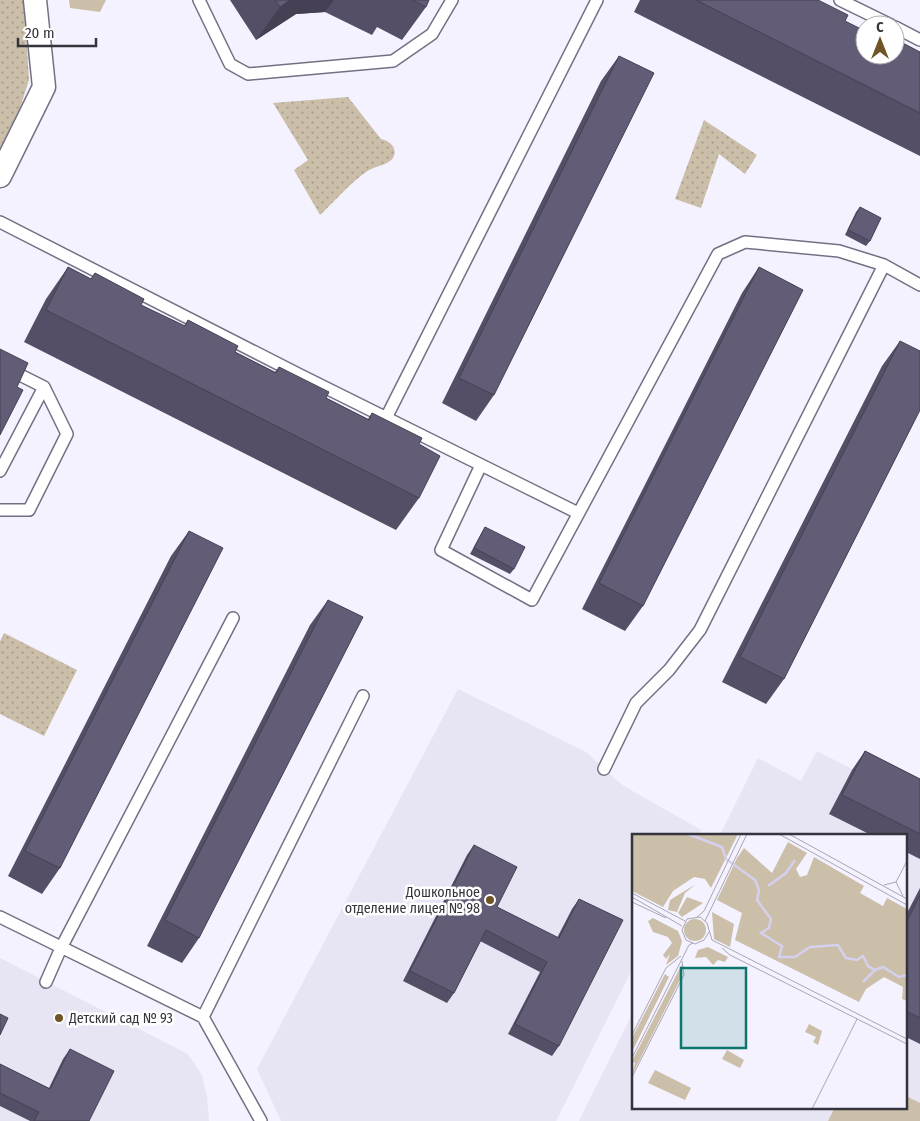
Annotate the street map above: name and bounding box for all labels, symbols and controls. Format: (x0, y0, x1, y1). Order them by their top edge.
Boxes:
scale bar (18, 15, 95, 47)
north arrow (855, 15, 905, 65)
text: С (876, 19, 884, 36)
text: 20 m (25, 24, 55, 42)
inset map (632, 834, 908, 1108)
place label: Дошкольное отделение лицея № 98 (345, 884, 480, 917)
marker: Дошкольное отделение лицея № 98 (484, 894, 496, 906)
place label: Детский сад № 93 (68, 1010, 173, 1027)
marker: Детский сад № 93 (53, 1012, 65, 1024)

